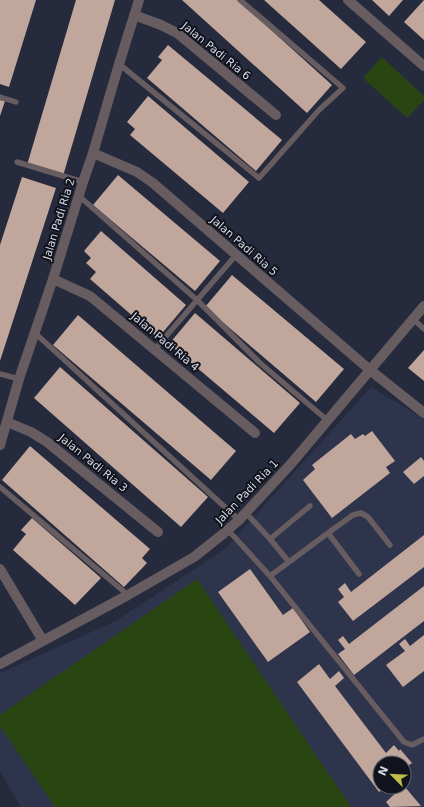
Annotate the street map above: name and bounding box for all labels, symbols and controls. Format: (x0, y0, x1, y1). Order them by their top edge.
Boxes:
street label: Jalan Padi Ria 6 (178, 19, 253, 83)
street label: Jalan Padi Ria 2 (40, 177, 78, 262)
street label: Jalan Padi Ria 5 (207, 213, 280, 279)
street label: Jalan Padi Ria 4 (128, 309, 202, 374)
street label: Jalan Padi Ria 3 (55, 431, 130, 495)
street label: Jalan Padi Ria 1 (212, 457, 281, 528)
north arrow (372, 755, 412, 795)
text: N (376, 764, 391, 778)

